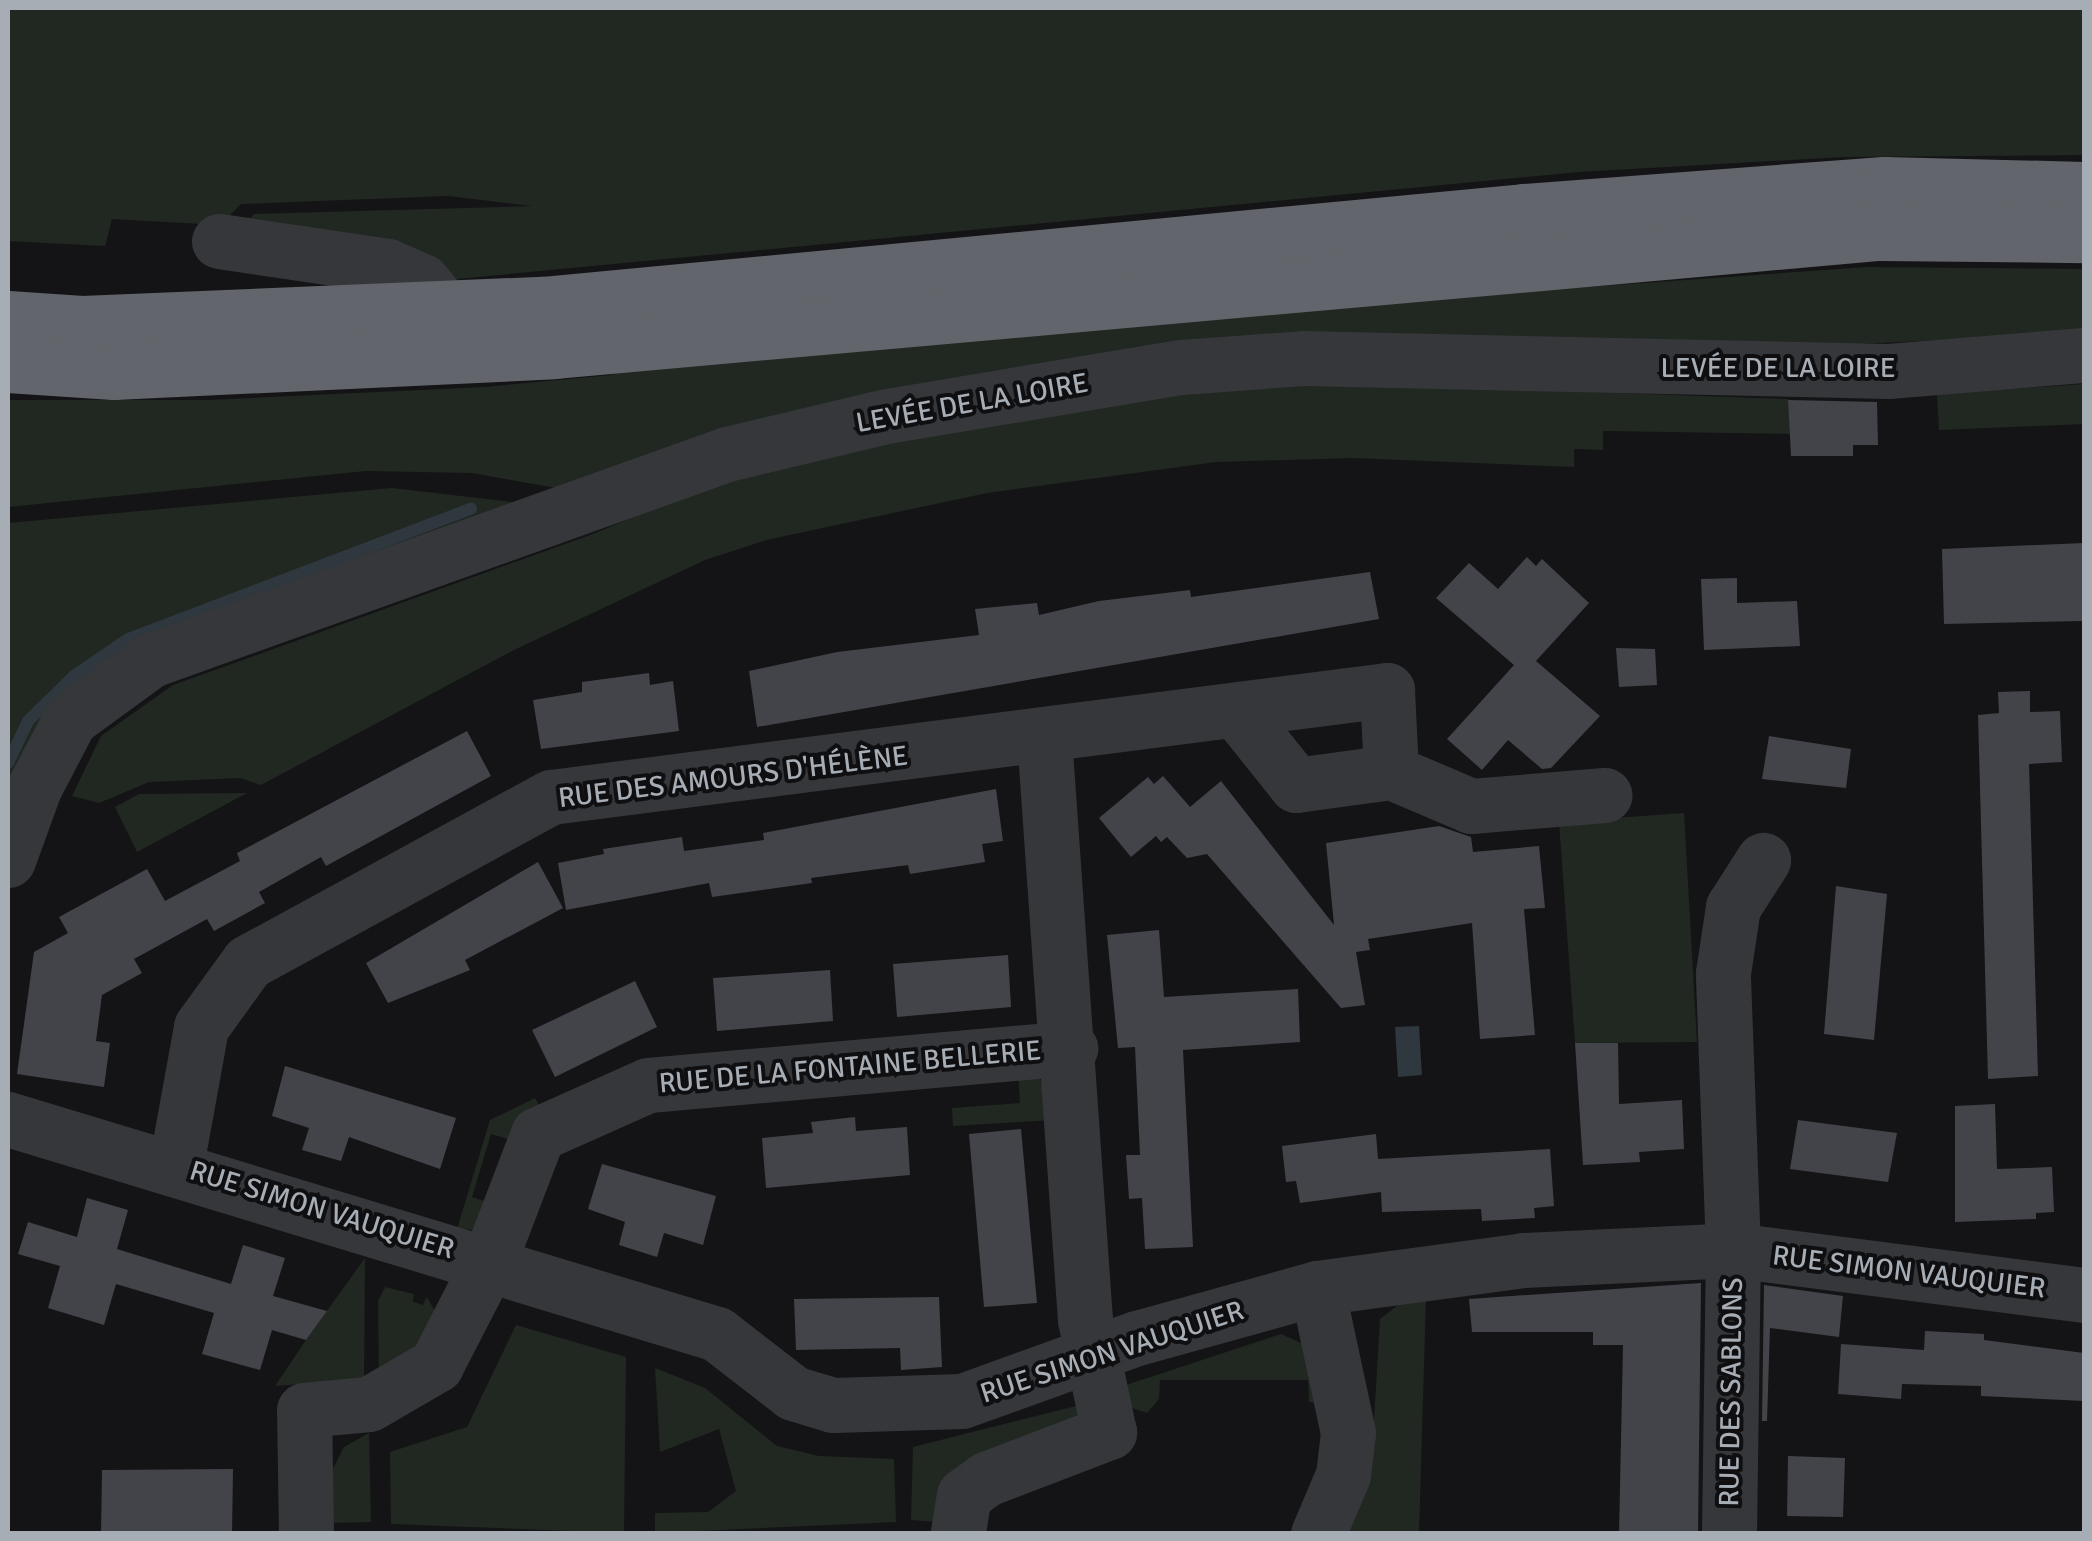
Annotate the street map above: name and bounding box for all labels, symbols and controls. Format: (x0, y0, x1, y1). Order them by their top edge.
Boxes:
street label: LEVÉE DE LA LOIRE (1660, 351, 1896, 385)
street label: LEVÉE DE LA LOIRE (853, 366, 1091, 440)
street label: RUE DES AMOURS D'HÉLÈNE (556, 739, 910, 815)
street label: RUE DE LA FONTAINE BELLERIE (658, 1034, 1042, 1100)
street label: RUE SIMON VAUQUIER (186, 1154, 458, 1266)
street label: RUE SIMON VAUQUIER (1771, 1239, 2047, 1305)
street label: RUE DES SABLONS (1712, 1277, 1750, 1507)
street label: RUE SIMON VAUQUIER (976, 1294, 1248, 1410)

